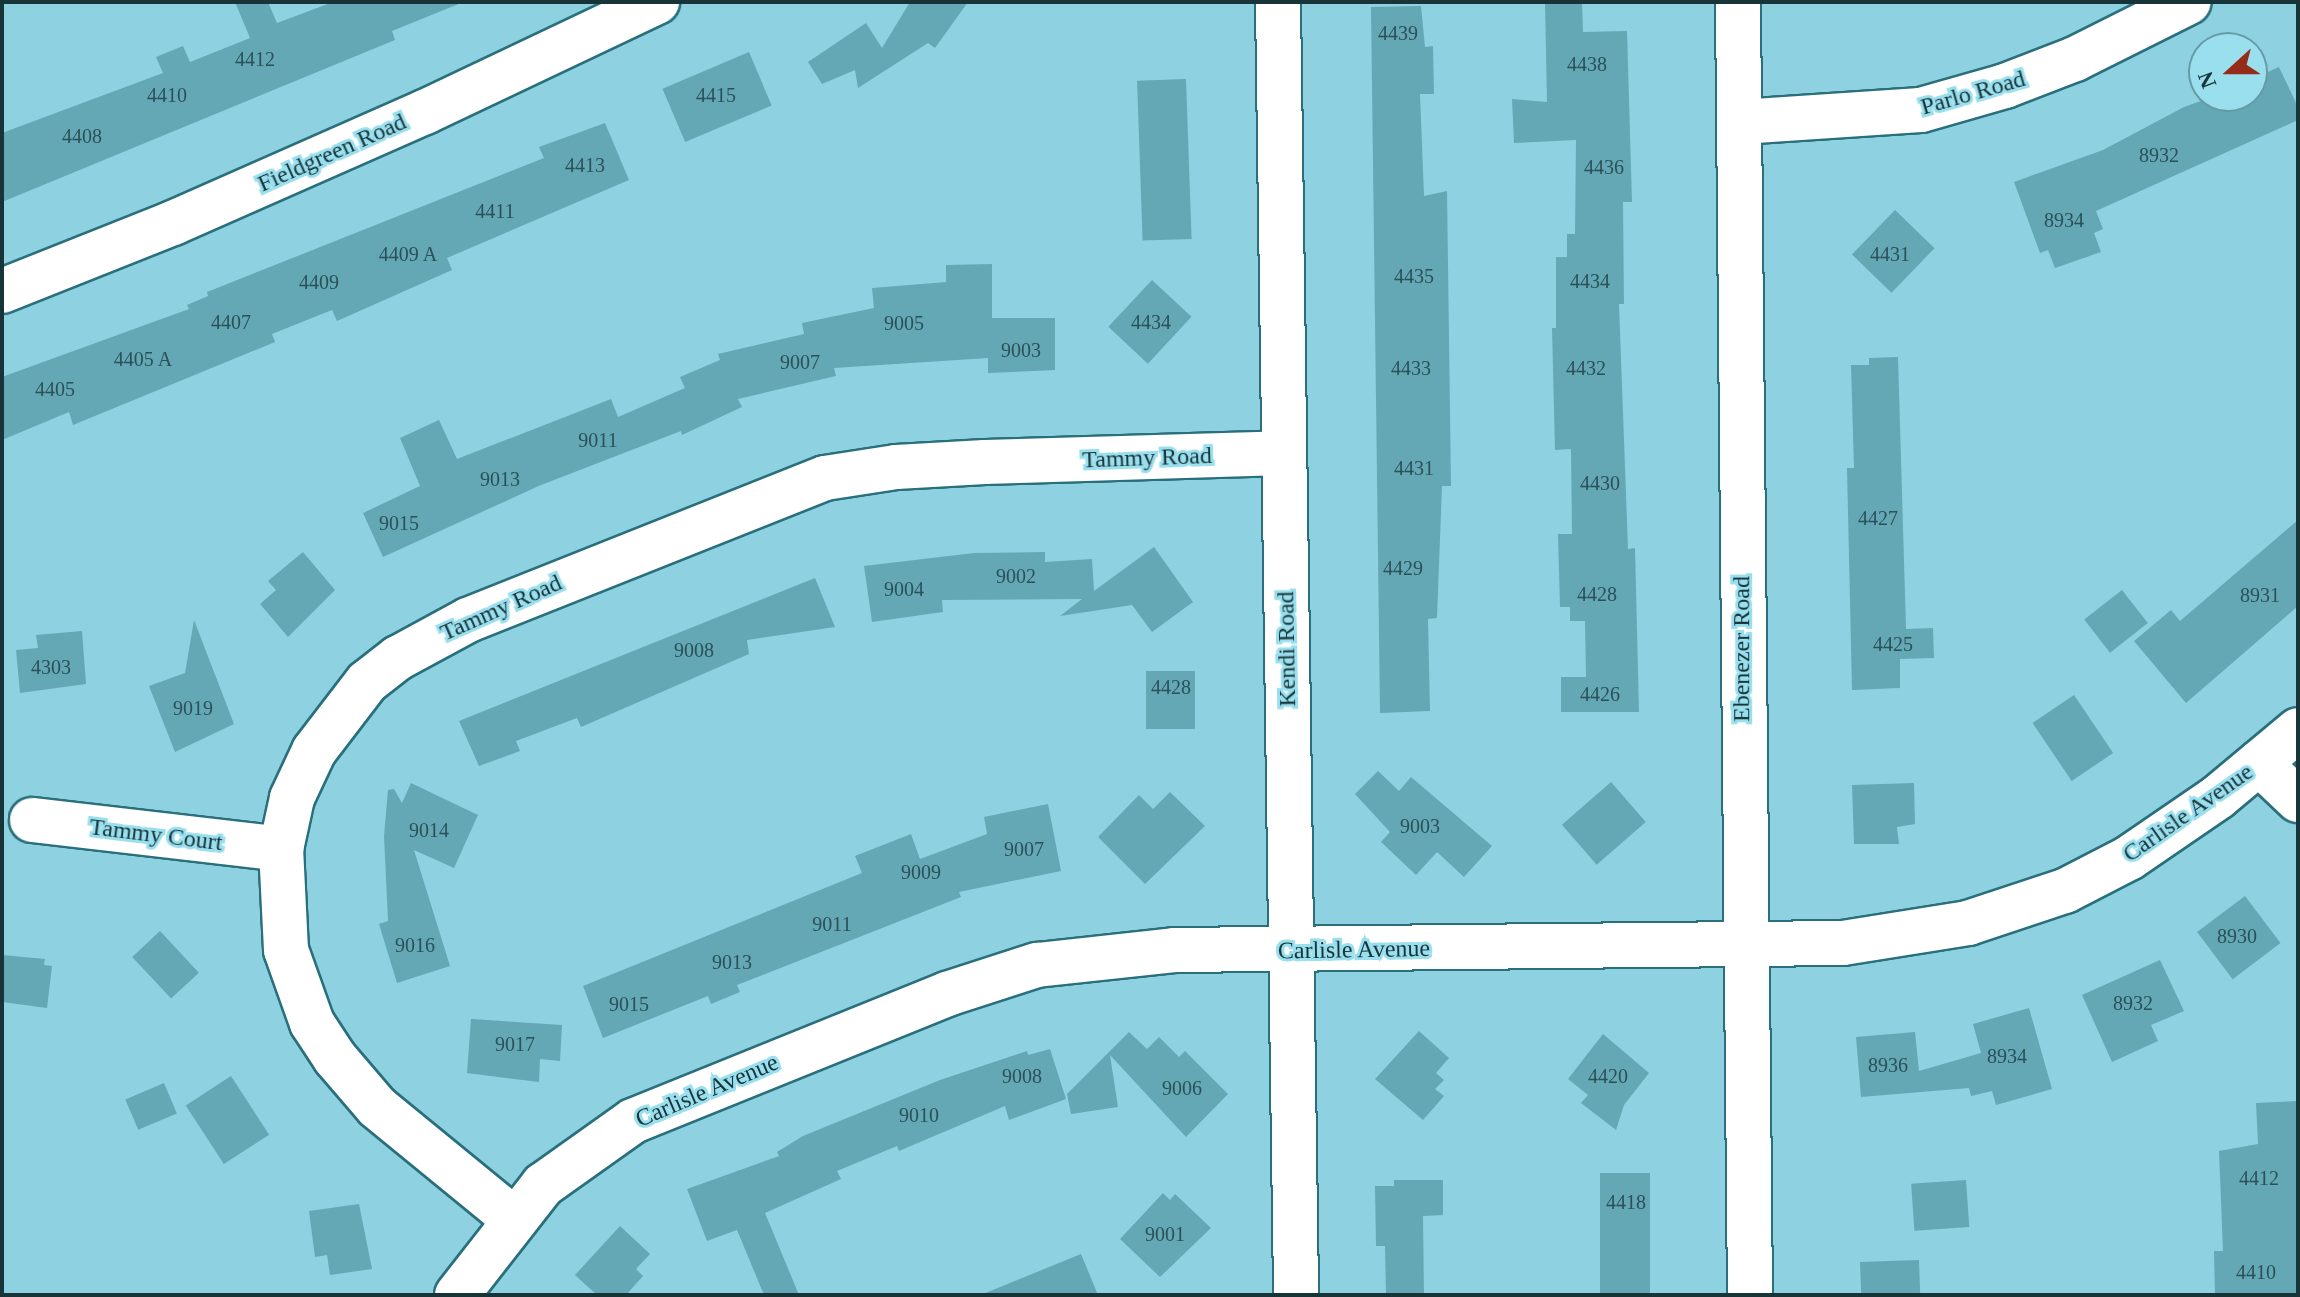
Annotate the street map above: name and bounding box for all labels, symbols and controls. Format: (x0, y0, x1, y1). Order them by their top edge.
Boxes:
house number: 4439 (1378, 21, 1418, 45)
north arrow (2188, 32, 2268, 112)
house number: 4412 (235, 47, 275, 71)
house number: 4438 (1567, 52, 1607, 76)
street label: Parlo Road (1917, 64, 2029, 122)
text: N (2192, 68, 2222, 92)
house number: 4410 (147, 83, 187, 107)
house number: 4415 (696, 83, 736, 107)
street label: Fieldgreen Road (253, 107, 411, 199)
house number: 4408 (62, 124, 102, 148)
house number: 8932 (2139, 143, 2179, 167)
house number: 4413 (565, 153, 605, 177)
house number: 4436 (1584, 155, 1624, 179)
house number: 4411 (475, 199, 515, 223)
house number: 8934 (2044, 208, 2084, 232)
house number: 4409 A (378, 242, 438, 266)
house number: 4431 (1870, 242, 1910, 266)
house number: 4435 (1394, 264, 1434, 288)
house number: 4434 (1570, 269, 1610, 293)
house number: 4409 (299, 270, 339, 294)
house number: 4407 (211, 310, 251, 334)
house number: 4434 (1131, 310, 1171, 334)
house number: 9005 (884, 311, 924, 335)
house number: 9003 (1001, 338, 1041, 362)
house number: 4405 A (113, 347, 173, 371)
house number: 9007 (780, 350, 820, 374)
house number: 4433 (1391, 356, 1431, 380)
house number: 4432 (1566, 356, 1606, 380)
house number: 4405 (35, 377, 75, 401)
house number: 9011 (578, 428, 618, 452)
street label: Tammy Road (1082, 441, 1212, 475)
house number: 4431 (1394, 456, 1434, 480)
house number: 9013 (480, 467, 520, 491)
house number: 4430 (1580, 471, 1620, 495)
house number: 4427 (1858, 506, 1898, 530)
house number: 9015 (379, 511, 419, 535)
house number: 4429 (1383, 556, 1423, 580)
house number: 9002 (996, 564, 1036, 588)
street label: Tammy Road (436, 568, 566, 648)
street label: Ebenezer Road (1728, 576, 1756, 722)
house number: 9004 (884, 577, 924, 601)
house number: 4428 (1577, 582, 1617, 606)
house number: 8931 (2240, 583, 2280, 607)
street label: Kendi Road (1272, 591, 1302, 707)
house number: 4425 (1873, 632, 1913, 656)
house number: 9008 (674, 638, 714, 662)
house number: 4303 (31, 655, 71, 679)
house number: 4428 (1151, 675, 1191, 699)
house number: 4426 (1580, 682, 1620, 706)
house number: 9019 (173, 696, 213, 720)
street label: Carlisle Avenue (2117, 757, 2259, 869)
street label: Tammy Court (88, 813, 224, 857)
house number: 9003 (1400, 814, 1440, 838)
house number: 9014 (409, 818, 449, 842)
house number: 9007 (1004, 837, 1044, 861)
house number: 9009 (901, 860, 941, 884)
house number: 9011 (812, 912, 852, 936)
house number: 8930 (2217, 924, 2257, 948)
house number: 9016 (395, 933, 435, 957)
street label: Carlisle Avenue (1277, 934, 1431, 966)
house number: 9013 (712, 950, 752, 974)
house number: 8932 (2113, 991, 2153, 1015)
house number: 9015 (609, 992, 649, 1016)
house number: 9017 (495, 1032, 535, 1056)
house number: 8934 (1987, 1044, 2027, 1068)
street label: Carlisle Avenue (631, 1048, 783, 1134)
house number: 8936 (1868, 1053, 1908, 1077)
house number: 9008 (1002, 1064, 1042, 1088)
house number: 4420 (1588, 1064, 1628, 1088)
house number: 9006 (1162, 1076, 1202, 1100)
house number: 9010 (899, 1103, 939, 1127)
house number: 4412 (2239, 1166, 2279, 1190)
house number: 4418 (1606, 1190, 1646, 1214)
house number: 9001 (1145, 1222, 1185, 1246)
house number: 4410 (2236, 1260, 2276, 1284)

